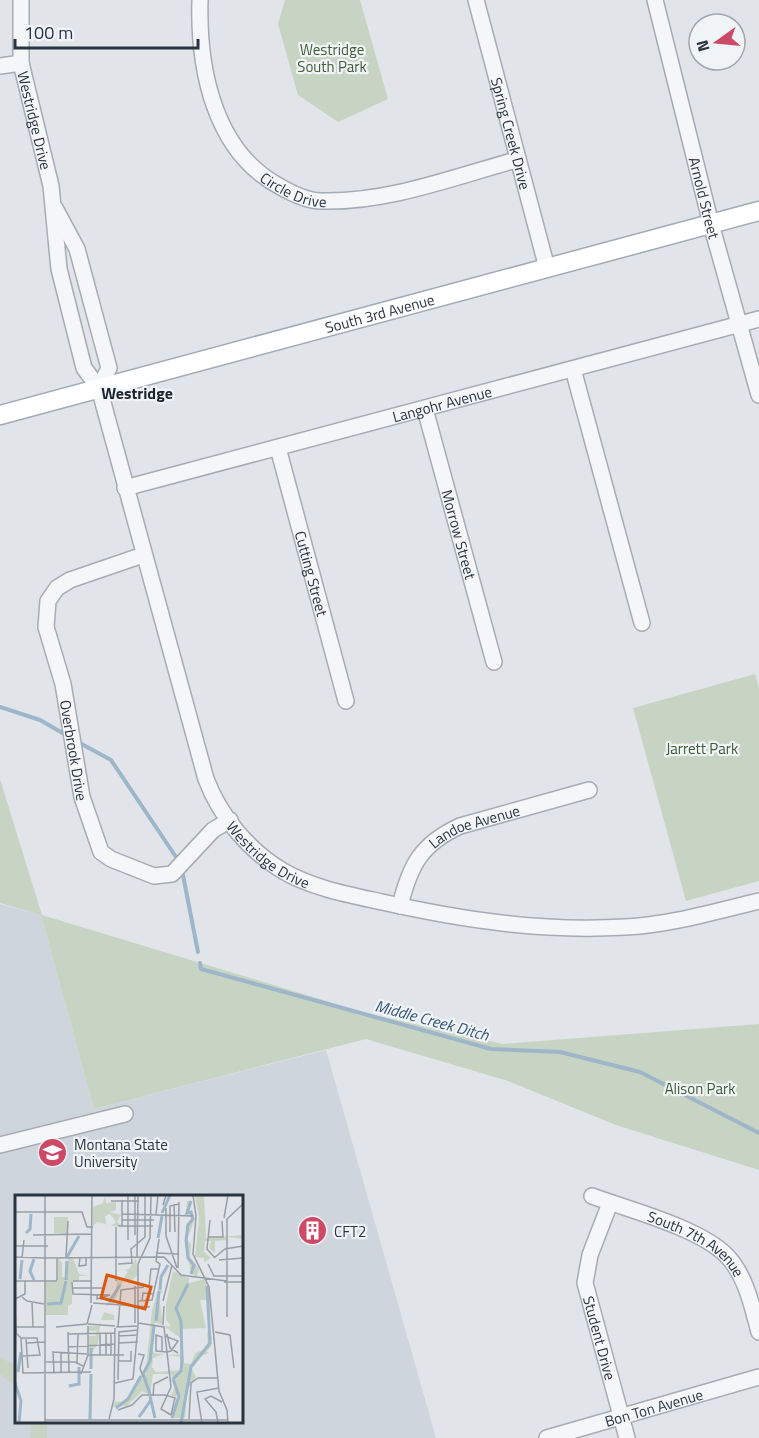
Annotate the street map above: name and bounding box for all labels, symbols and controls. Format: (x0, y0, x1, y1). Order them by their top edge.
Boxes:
scale bar (15, 12, 198, 50)
north arrow (687, 12, 747, 72)
text: 100 m (24, 19, 73, 46)
text: N (689, 37, 716, 54)
park label: Westridge South Park (297, 38, 367, 78)
street label: Westridge Drive (12, 69, 58, 172)
street label: Spring Creek Drive (485, 75, 537, 192)
street label: Arnold Street (683, 155, 726, 242)
street label: Circle Drive (256, 166, 327, 213)
street label: South 3rd Avenue (322, 287, 437, 339)
street label: Langohr Avenue (390, 379, 494, 428)
district label: Westridge (101, 381, 173, 405)
street label: Morrow Street (436, 487, 483, 583)
street label: Cutting Street (289, 528, 334, 620)
street label: Overbrook Drive (54, 698, 94, 802)
park label: Jarrett Park (666, 737, 738, 760)
street label: Landoe Avenue (423, 798, 522, 853)
street label: Westridge Drive (221, 816, 313, 894)
water label: Middle Creek Ditch (372, 993, 493, 1047)
park label: Alison Park (665, 1077, 735, 1100)
place label: Montana State University (74, 1133, 168, 1173)
school or university icon: Montana State University (37, 1137, 69, 1169)
inset map (15, 1195, 243, 1423)
street label: South 7th Avenue (644, 1204, 750, 1281)
building icon: CFT2 (297, 1215, 329, 1247)
place label: CFT2 (334, 1220, 366, 1243)
street label: Student Drive (577, 1293, 622, 1382)
street label: Bon Ton Avenue (602, 1382, 706, 1432)

